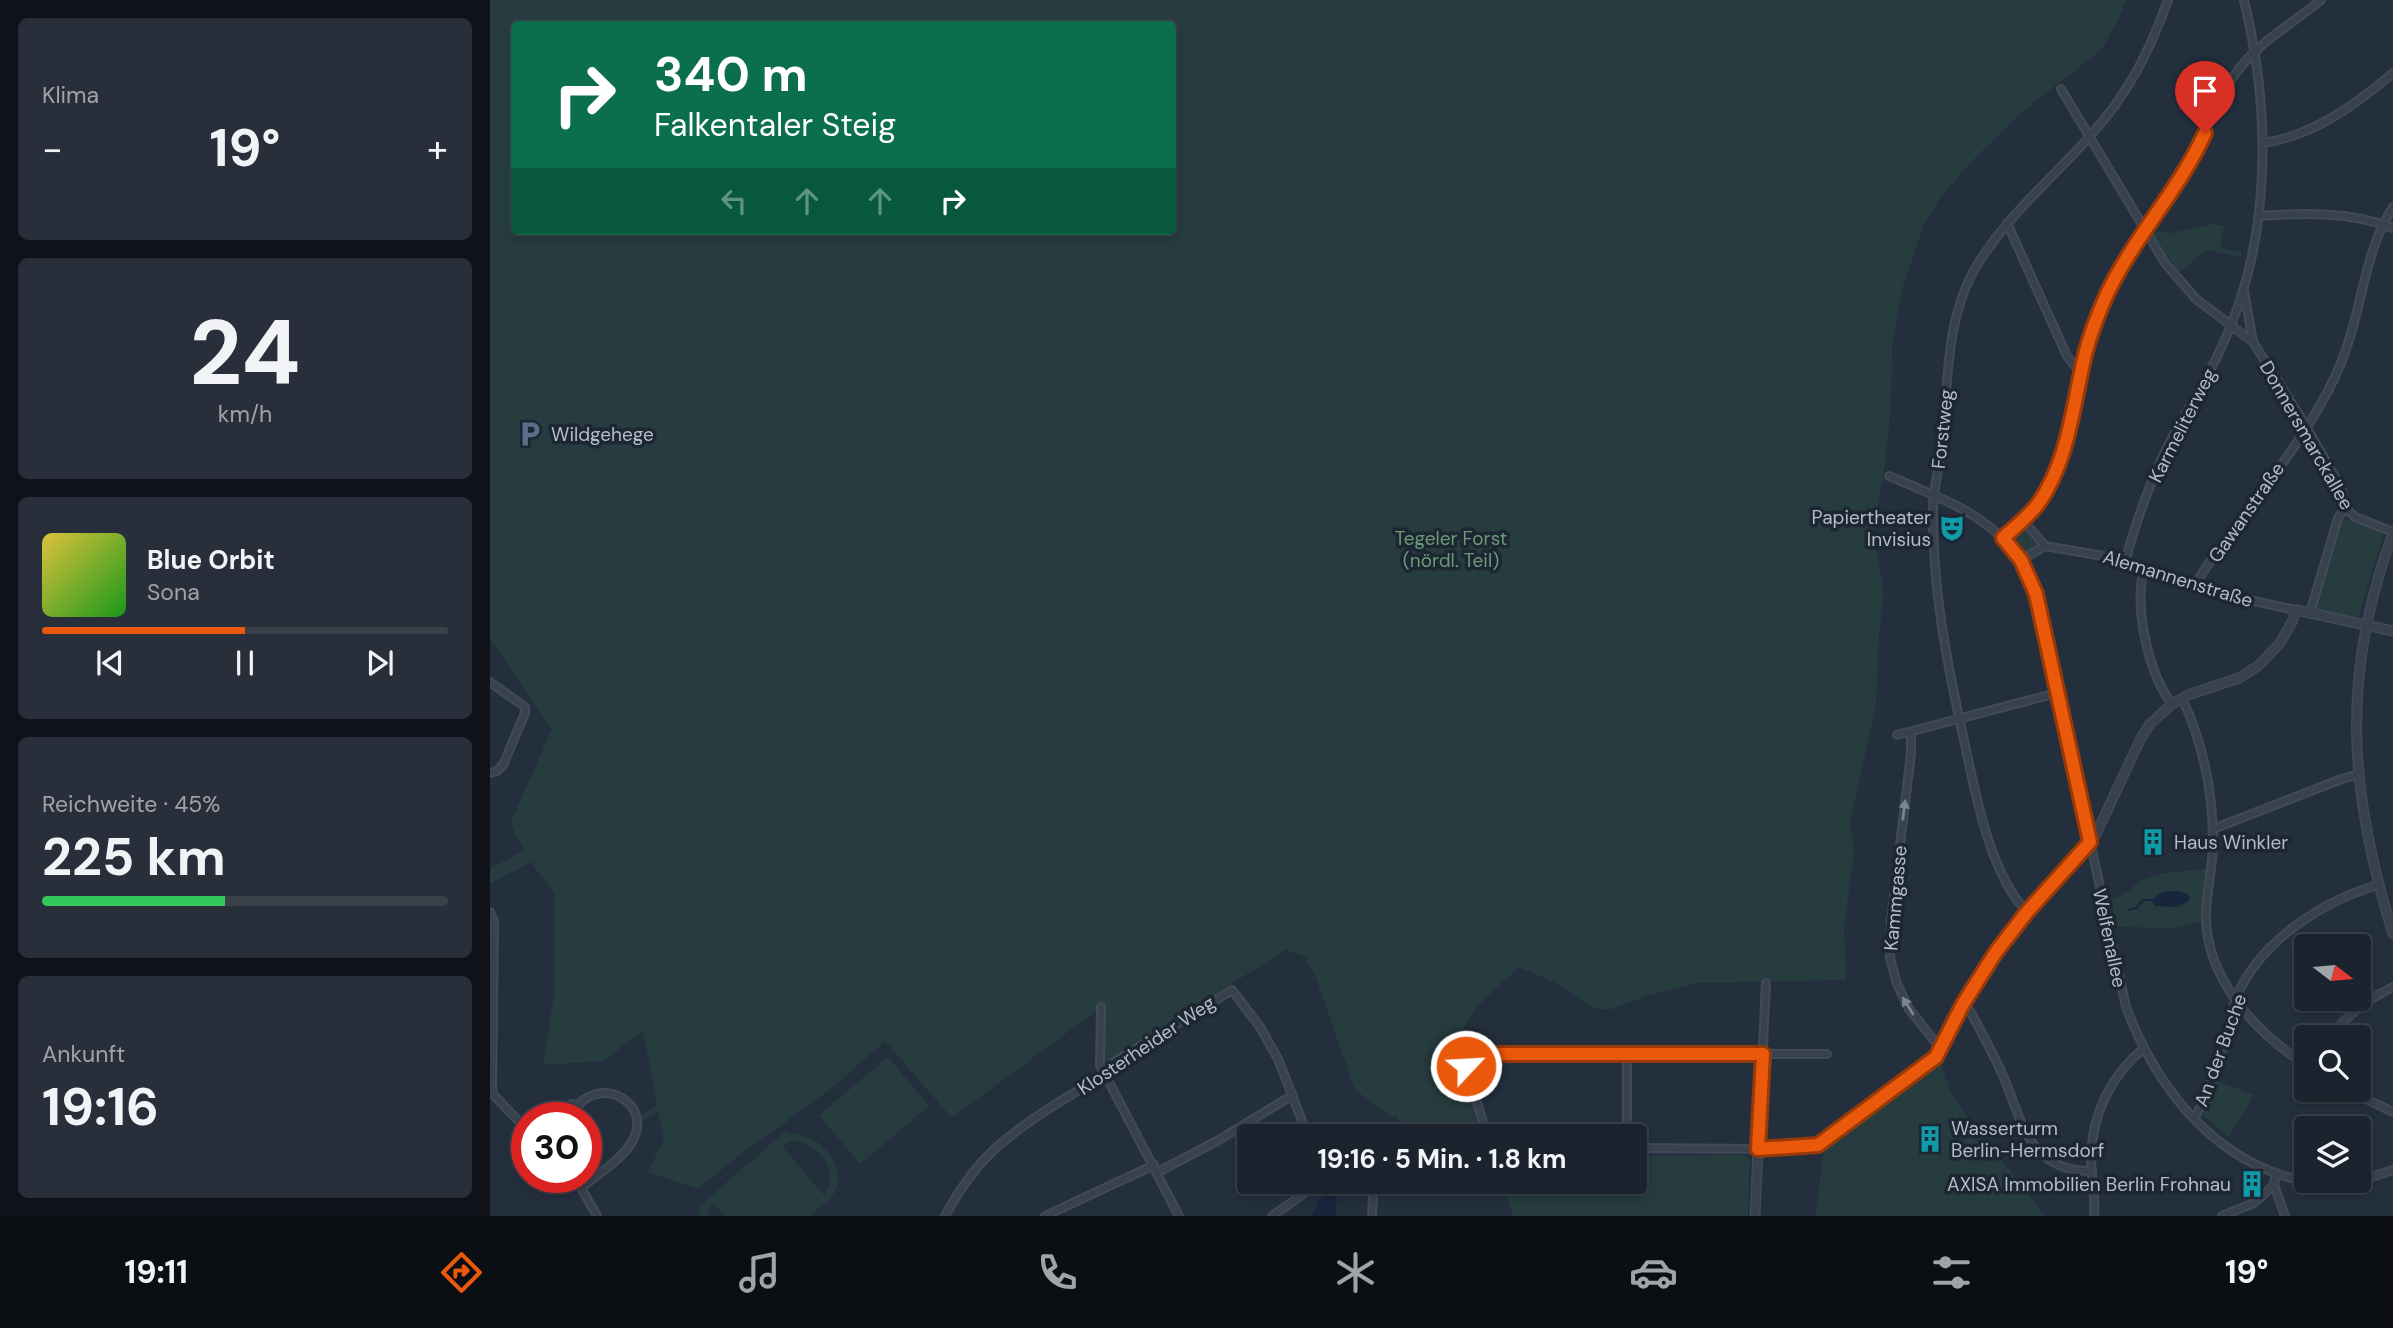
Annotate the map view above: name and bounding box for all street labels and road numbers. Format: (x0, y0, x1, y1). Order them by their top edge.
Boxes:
street label: Donnersmarckallee (2254, 356, 2359, 514)
street label: Karmeliterweg (2143, 363, 2222, 487)
street label: Forstweg (1926, 388, 1959, 470)
street label: Gawanstraße (2203, 457, 2290, 567)
street label: Alemannenstraße (2100, 544, 2256, 613)
street label: Kammgasse (1878, 844, 1913, 952)
street label: Welfenallee (2087, 886, 2132, 990)
street label: Klosterheider Weg (1073, 990, 1220, 1101)
street label: An der Buche (2188, 990, 2252, 1110)

